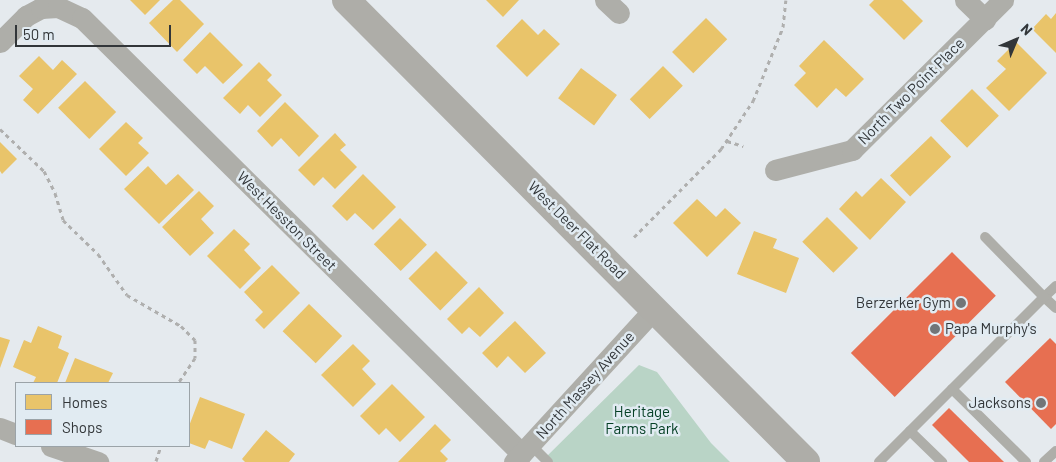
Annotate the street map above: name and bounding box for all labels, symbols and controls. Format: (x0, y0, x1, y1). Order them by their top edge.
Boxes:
scale bar (18, 15, 174, 47)
north arrow (991, 15, 1041, 65)
text: N (1018, 20, 1036, 38)
text: 50 m (23, 25, 55, 43)
street label: North Two Point Place (854, 34, 968, 148)
street label: West Hesston Street (234, 168, 340, 274)
street label: West Deer Flat Road (524, 177, 630, 283)
place label: Berzerker Gym (856, 294, 951, 312)
marker: Berzerker Gym (955, 297, 967, 309)
place label: Papa Murphy's (945, 320, 1037, 338)
marker: Papa Murphy's (929, 323, 941, 335)
street label: North Massey Avenue (532, 328, 638, 442)
legend (15, 382, 190, 447)
text: Homes (62, 393, 107, 411)
place label: Jacksons (969, 394, 1031, 412)
marker: Jacksons (1035, 397, 1047, 409)
park label: Heritage Farms Park (605, 402, 679, 437)
text: Shops (62, 418, 102, 436)

